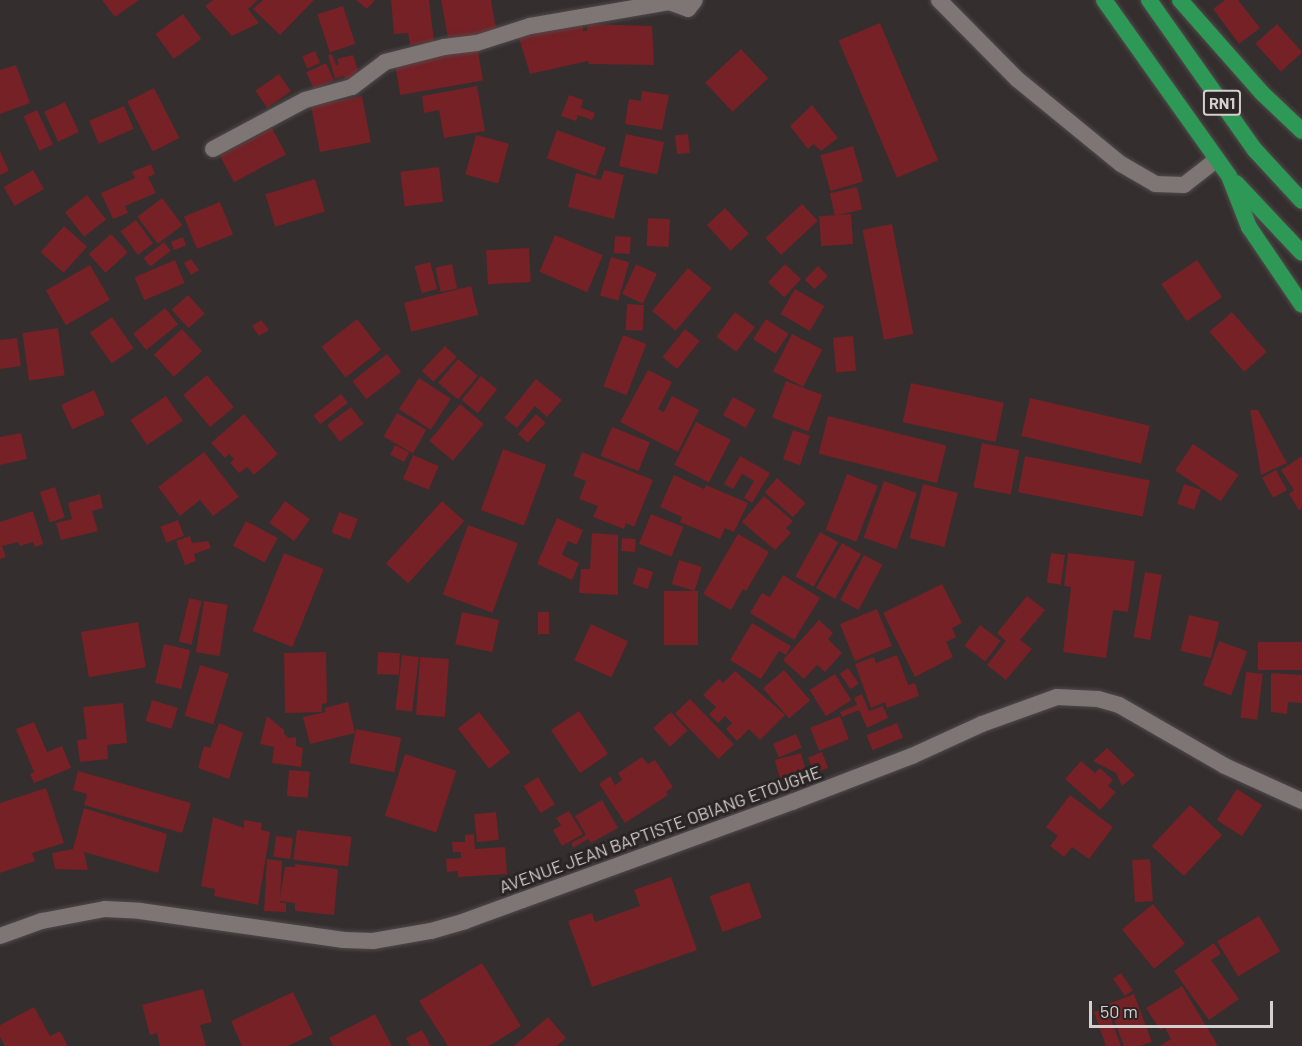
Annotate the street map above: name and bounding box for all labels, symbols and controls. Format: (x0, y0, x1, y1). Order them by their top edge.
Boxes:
road number: RN1 (1202, 90, 1242, 116)
street label: AVENUE JEAN BAPTISTE OBIANG ETOUGHE (496, 760, 824, 898)
scale bar (1092, 989, 1276, 1027)
text: 50 m (1100, 1000, 1138, 1022)

